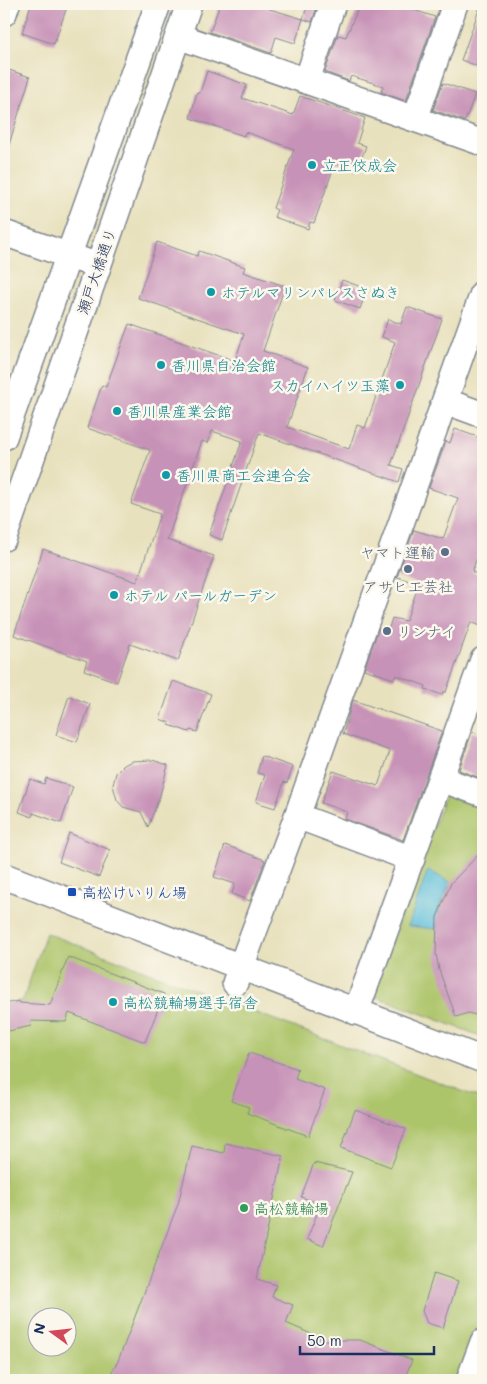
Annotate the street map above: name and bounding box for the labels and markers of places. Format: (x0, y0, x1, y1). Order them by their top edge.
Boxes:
place label: 立正佼成会 (322, 155, 397, 175)
marker: 立正佼成会 (306, 159, 318, 171)
place label: ホテルマリンパレスさぬき (221, 282, 400, 302)
marker: ホテルマリンパレスさぬき (205, 286, 217, 298)
place label: 香川県自治会館 (171, 355, 276, 375)
marker: 香川県自治会館 (155, 359, 167, 371)
place label: スカイハイツ玉藻 (270, 375, 390, 395)
marker: スカイハイツ玉藻 (394, 379, 406, 391)
place label: 香川県産業会館 (127, 401, 232, 421)
marker: 香川県産業会館 (111, 405, 123, 417)
place label: 香川県商工会連合会 (176, 465, 311, 485)
marker: 香川県商工会連合会 (160, 469, 172, 481)
place label: ヤマト運輸 (360, 542, 435, 562)
marker: ヤマト運輸 (439, 546, 451, 558)
marker: アサヒ工芸社 (402, 563, 414, 575)
place label: アサヒ工芸社 (363, 576, 453, 596)
place label: ホテル パールガーデン (124, 585, 277, 605)
marker: ホテル パールガーデン (108, 589, 120, 601)
place label: リンナイ (397, 621, 456, 641)
marker: リンナイ (381, 625, 393, 637)
place label: 高松けいりん場 (82, 882, 187, 902)
marker: 高松けいりん場 (66, 886, 78, 898)
place label: 高松競輪場選手宿舎 (123, 992, 258, 1012)
marker: 高松競輪場選手宿舎 (107, 996, 119, 1008)
place label: 高松競輪場 (254, 1198, 329, 1218)
marker: 高松競輪場 (238, 1202, 250, 1214)

